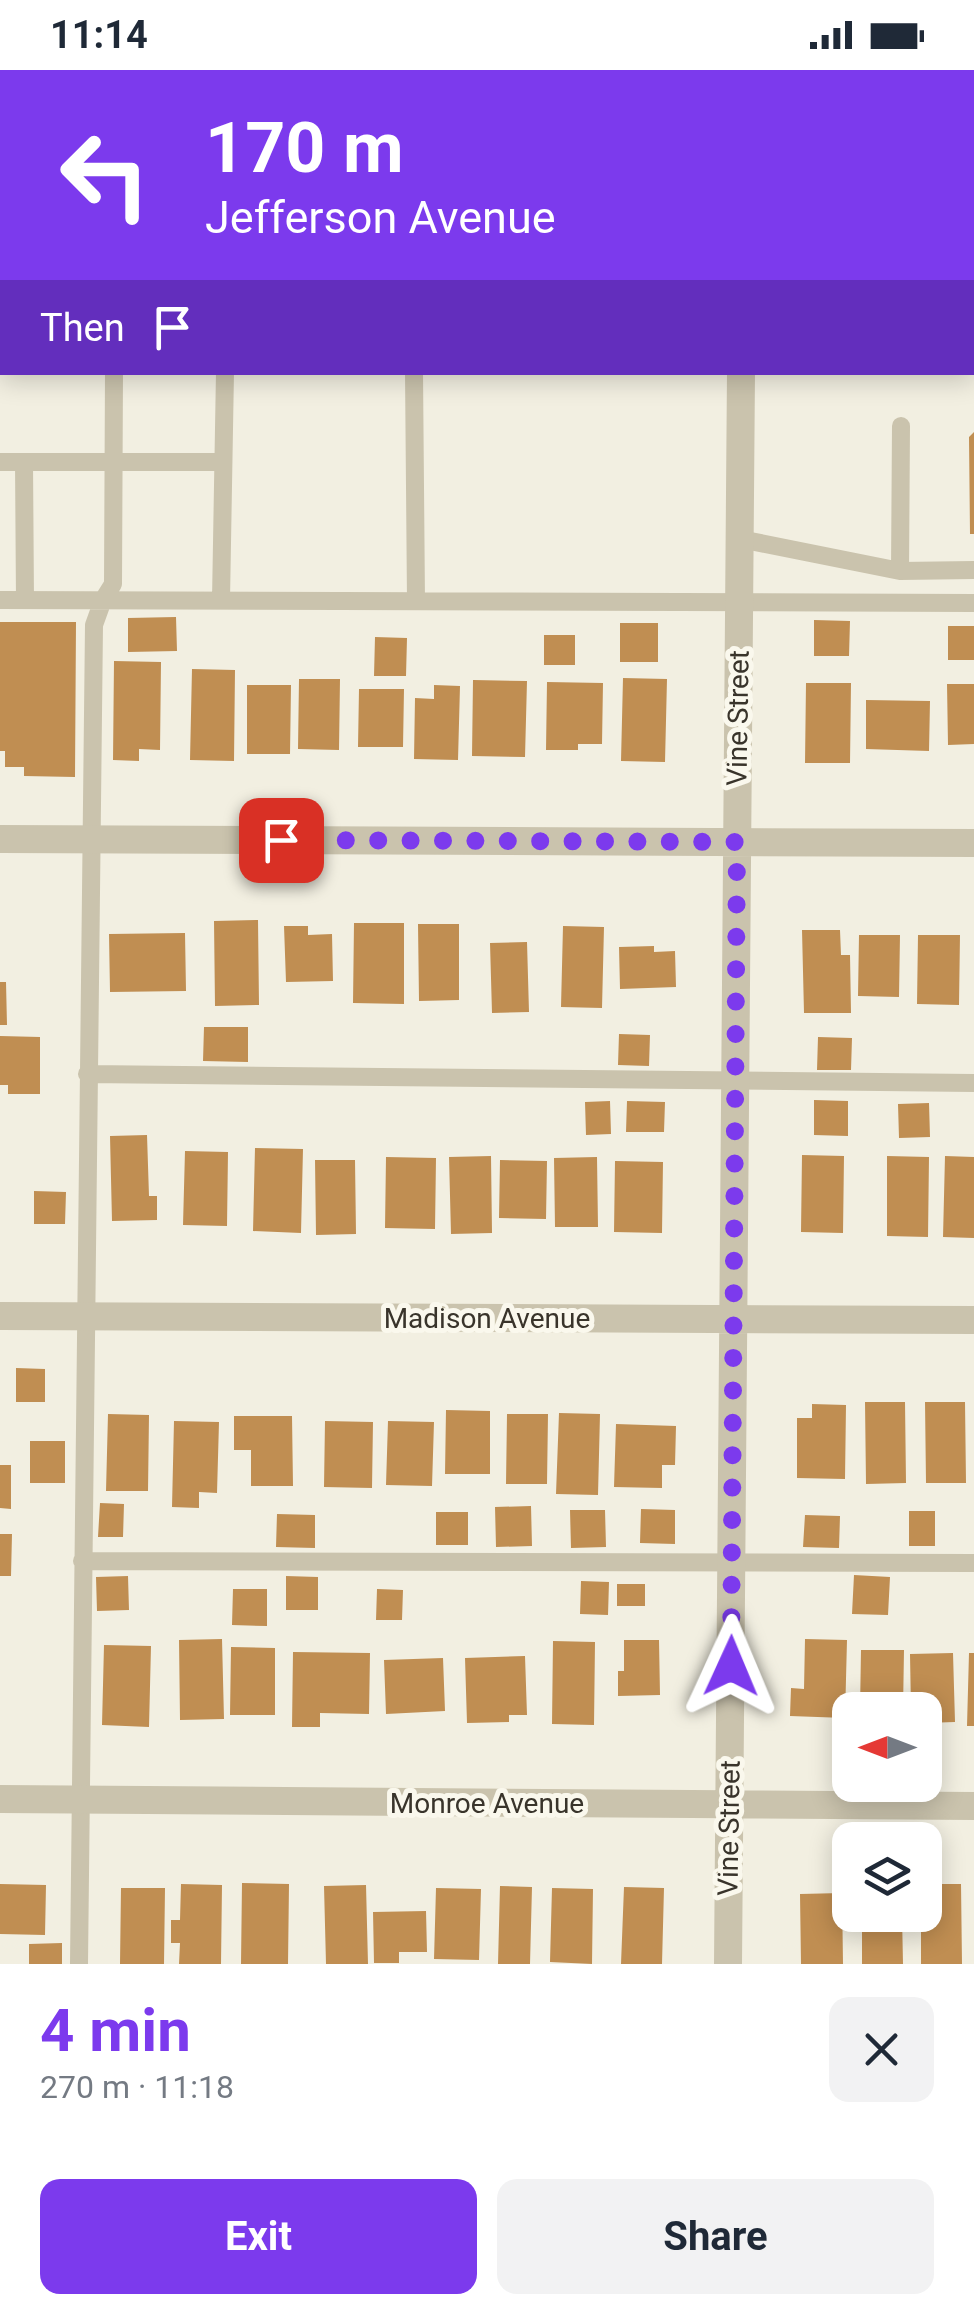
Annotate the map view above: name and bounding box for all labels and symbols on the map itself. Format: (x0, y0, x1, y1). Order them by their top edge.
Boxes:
street label: Vine Street (720, 650, 756, 786)
pin (239, 798, 324, 883)
street label: Madison Avenue (384, 1302, 590, 1335)
position arrow (679, 1614, 783, 1718)
north arrow (832, 1692, 942, 1802)
street label: Vine Street (711, 1760, 747, 1896)
street label: Monroe Avenue (390, 1787, 584, 1820)

